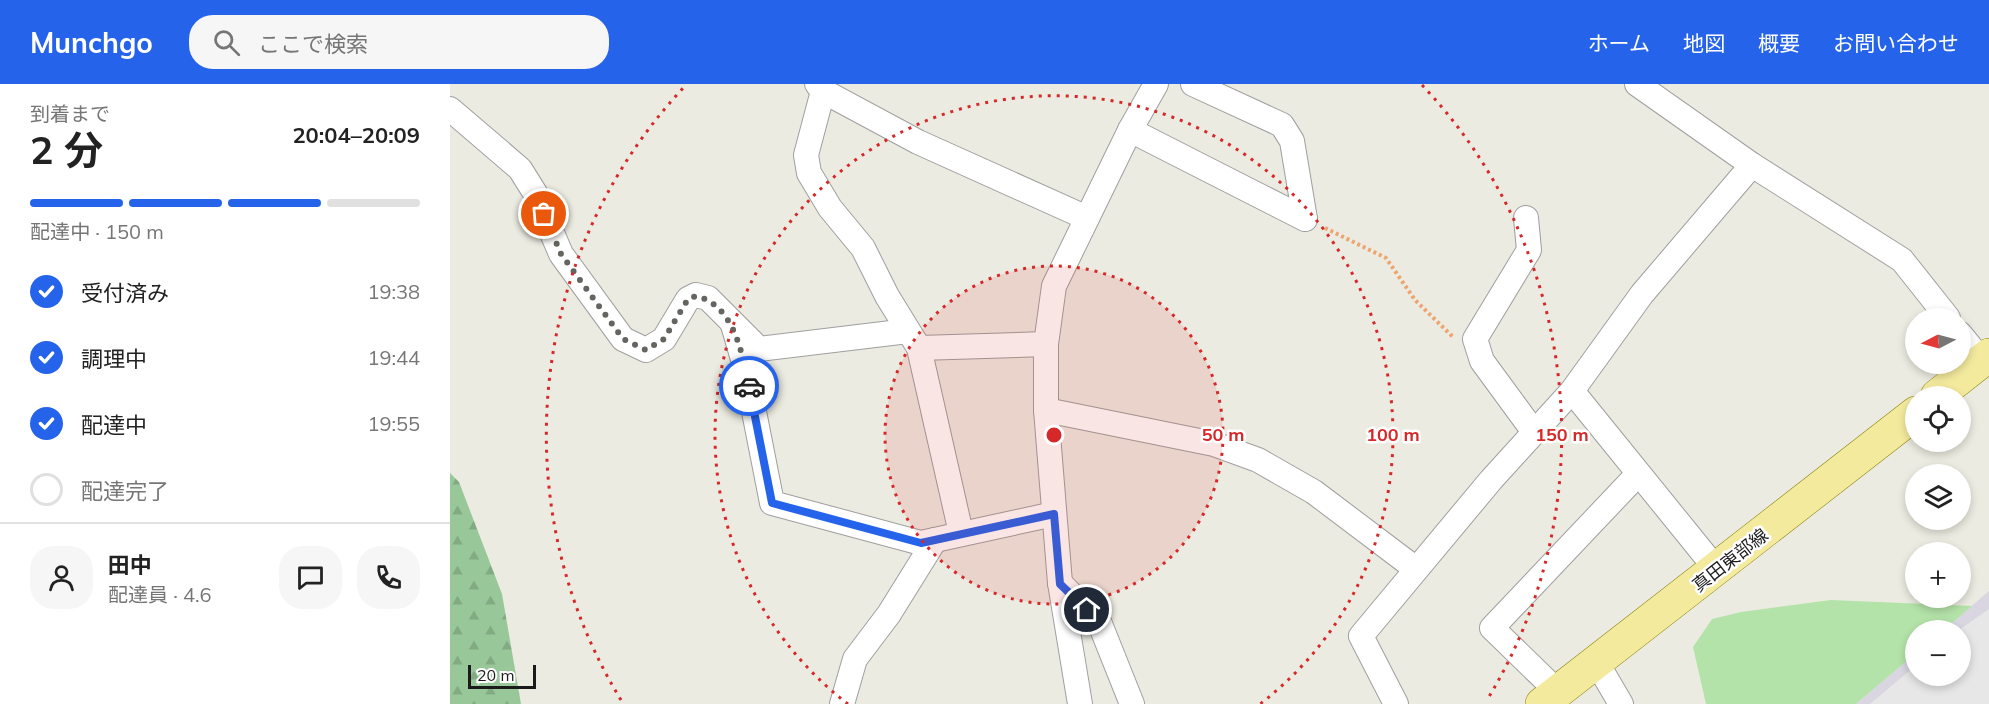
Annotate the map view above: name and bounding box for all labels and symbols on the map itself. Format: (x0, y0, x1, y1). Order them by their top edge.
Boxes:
pin (518, 188, 569, 239)
north arrow (1905, 308, 1971, 374)
courier (719, 356, 779, 416)
text: 50 m (1202, 423, 1244, 446)
text: 100 m (1366, 423, 1420, 446)
text: 150 m (1535, 423, 1589, 446)
centre of rings (1044, 425, 1064, 445)
street label: 真田東部線 (1687, 523, 1773, 597)
pin (1061, 584, 1112, 635)
scale bar (468, 662, 536, 690)

